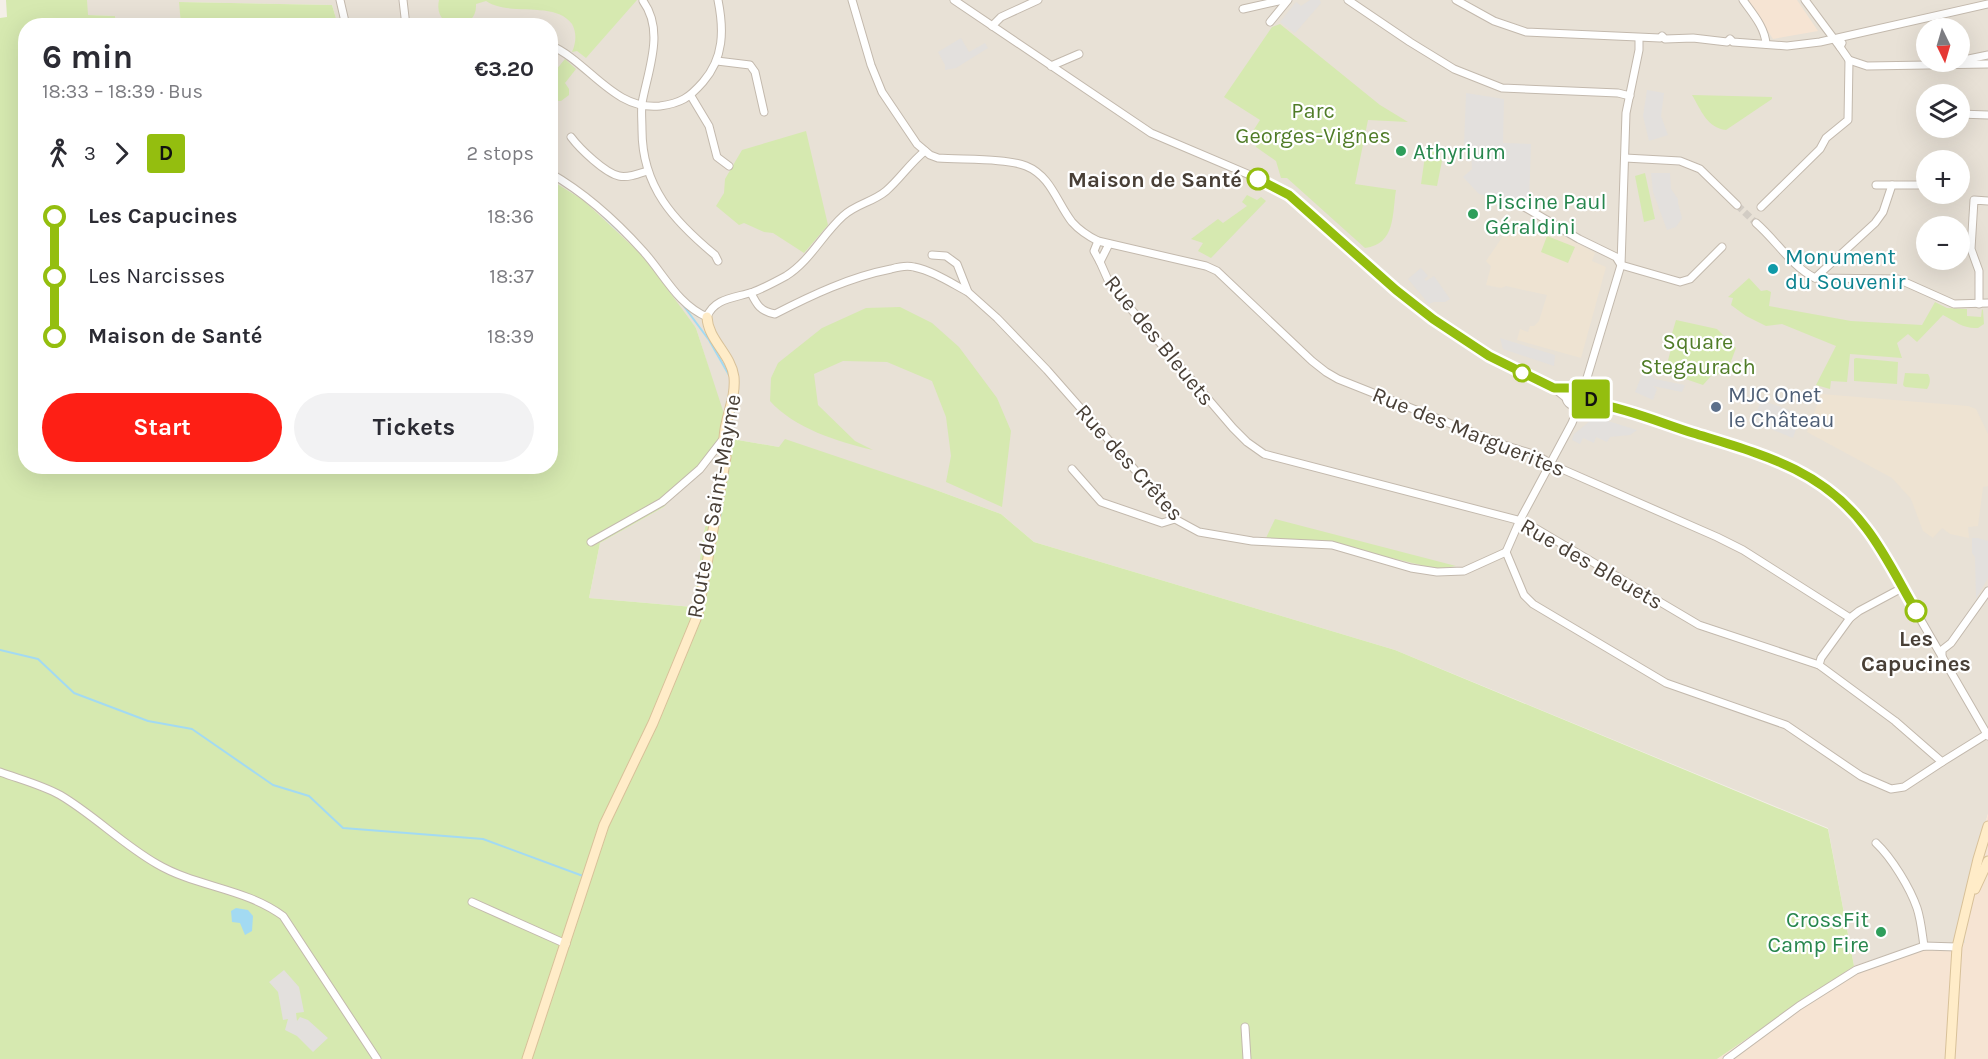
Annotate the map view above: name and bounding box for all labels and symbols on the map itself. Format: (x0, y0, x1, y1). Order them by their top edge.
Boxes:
north arrow (1916, 18, 1970, 72)
park label: Parc Georges-Vignes (1235, 98, 1391, 149)
place label: Athyrium (1413, 139, 1506, 165)
marker: Athyrium (1394, 144, 1408, 158)
place label: Maison de Santé (1068, 167, 1242, 193)
marker: Maison de Santé (1247, 168, 1269, 190)
place label: Piscine Paul Géraldini (1485, 189, 1607, 240)
marker: Piscine Paul Géraldini (1466, 207, 1480, 221)
place label: Monument du Souvenir (1785, 244, 1905, 295)
marker: Monument du Souvenir (1766, 262, 1780, 276)
street label: Rue des Bleuets (1099, 270, 1220, 411)
park label: Square Stegaurach (1640, 329, 1756, 380)
unlabelled marker (1513, 364, 1531, 382)
line badge: D (1572, 380, 1610, 418)
street label: Rue des Marguerites (1369, 381, 1569, 482)
place label: MJC Onet le Château (1728, 382, 1835, 433)
street label: Route de Saint-Mayme (681, 392, 747, 620)
street label: Rue des Crêtes (1070, 399, 1189, 526)
marker: MJC Onet le Château (1709, 400, 1723, 414)
street label: Rue des Bleuets (1516, 513, 1667, 615)
marker: Les Capucines (1905, 600, 1927, 622)
place label: Les Capucines (1861, 626, 1971, 677)
place label: CrossFit Camp Fire (1767, 907, 1869, 958)
marker: CrossFit Camp Fire (1874, 925, 1888, 939)

